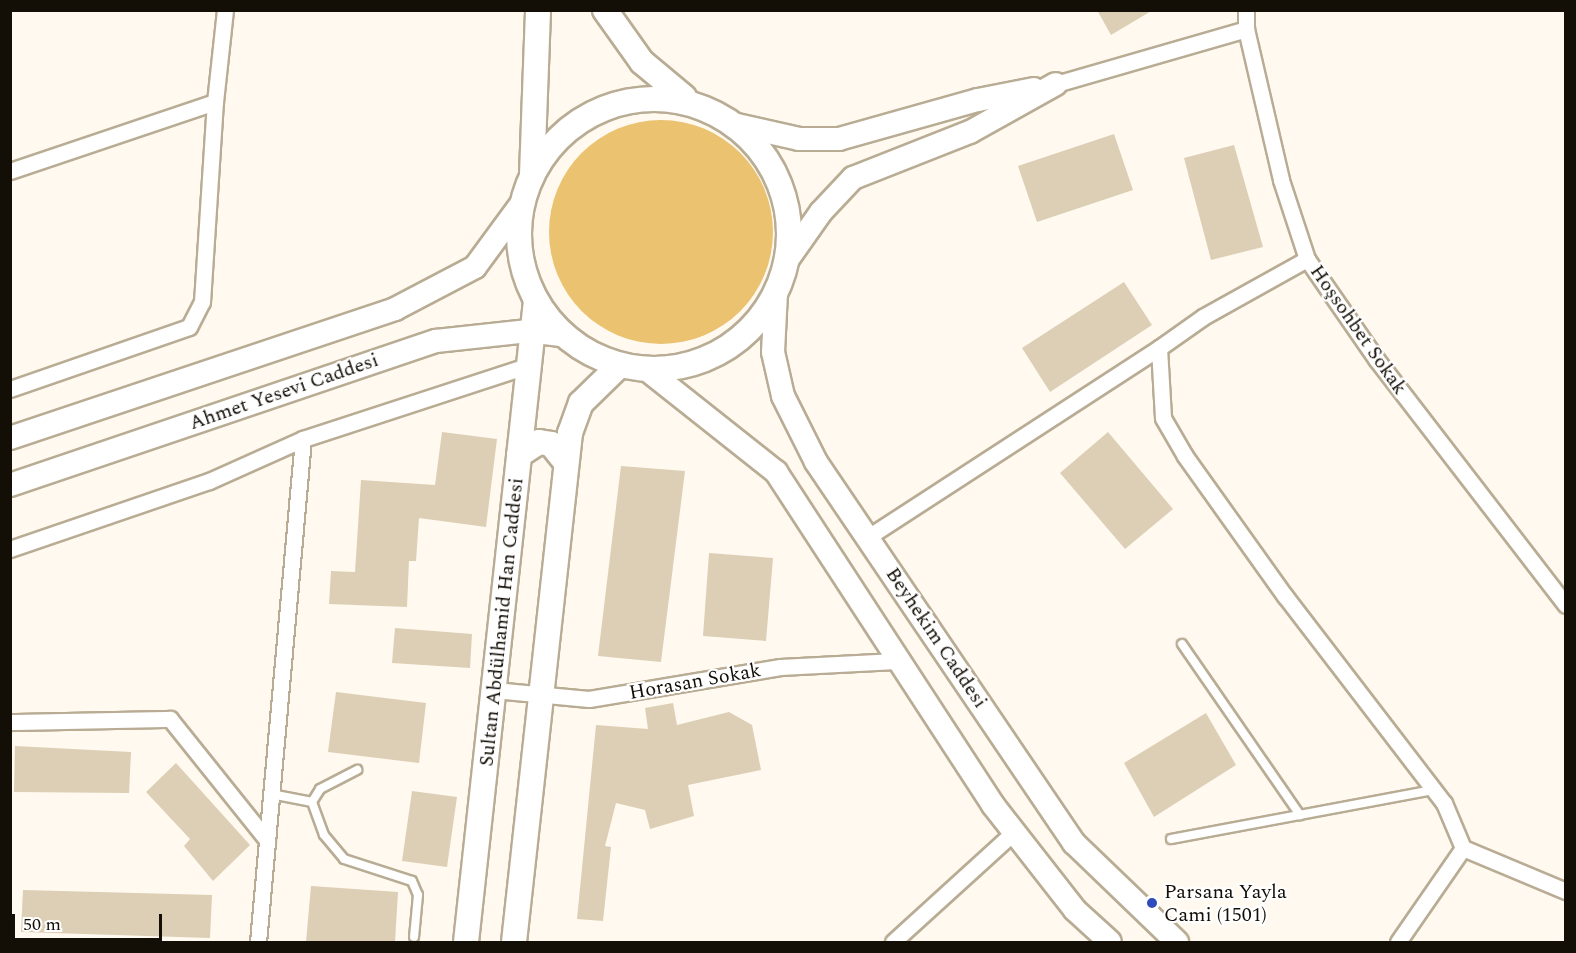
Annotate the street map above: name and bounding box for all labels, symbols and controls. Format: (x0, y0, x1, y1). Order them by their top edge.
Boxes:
street label: Hoşsohbet Sokak (1304, 260, 1412, 400)
street label: Ahmet Yesevi Caddesi (186, 348, 382, 436)
street label: Sultan Abdülhamid Han Caddesi (475, 476, 529, 768)
street label: Beyhekim Caddesi (880, 563, 992, 713)
street label: Horasan Sokak (627, 659, 763, 705)
place label: Parsana Yayla Cami (1501) (1164, 880, 1287, 927)
marker: Parsana Yayla Cami (1501) (1145, 896, 1159, 910)
scale bar (15, 902, 165, 940)
text: 50 m (23, 911, 61, 938)

